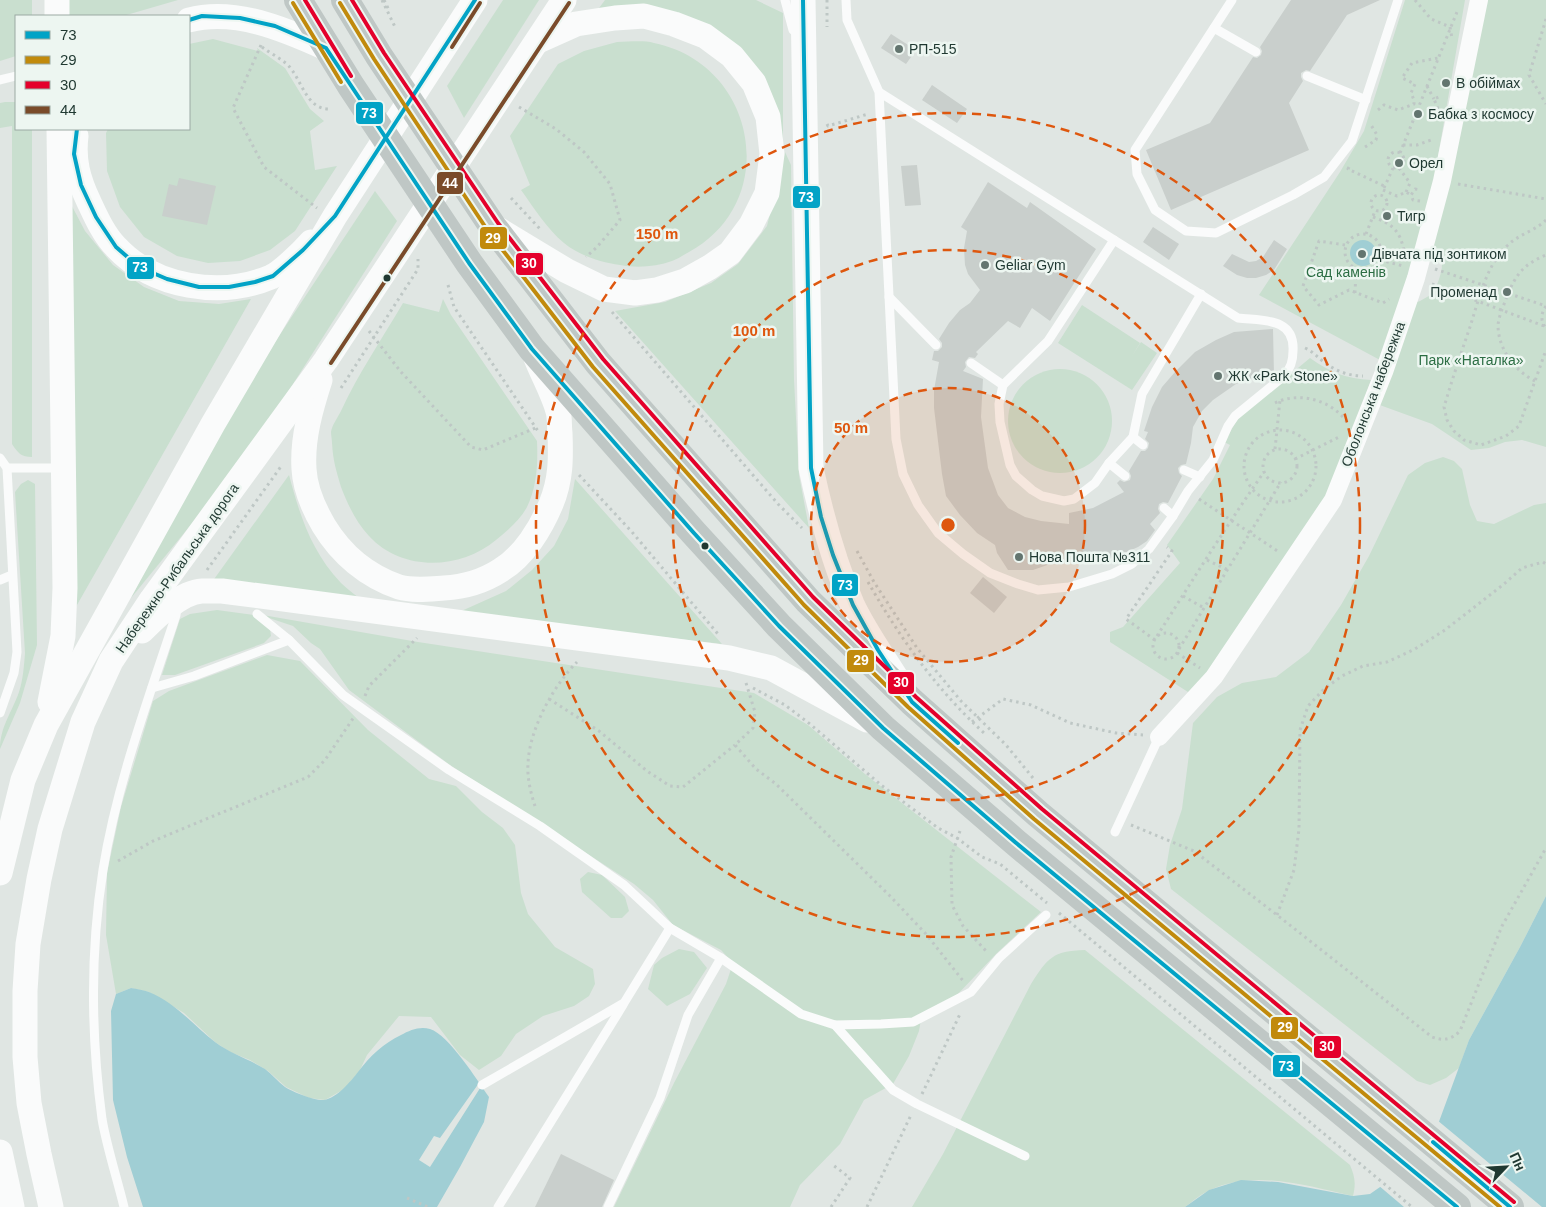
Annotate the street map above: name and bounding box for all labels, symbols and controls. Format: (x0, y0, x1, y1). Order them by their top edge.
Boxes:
legend (15, 15, 190, 130)
text: 73 (60, 26, 77, 43)
place label: РП-515 (909, 41, 957, 57)
marker: РП-515 (893, 43, 905, 55)
text: 29 (60, 51, 77, 68)
place label: В обіймах (1456, 75, 1520, 91)
text: 30 (60, 76, 77, 93)
marker: В обіймах (1440, 77, 1452, 89)
text: 44 (60, 101, 77, 118)
line badge: 73 (355, 101, 384, 125)
text: 73 (361, 105, 377, 121)
place label: Бабка з космосу (1428, 106, 1534, 122)
marker: Бабка з космосу (1412, 108, 1424, 120)
place label: Орел (1409, 155, 1443, 171)
marker: Орел (1393, 157, 1405, 169)
line badge: 44 (436, 171, 464, 195)
text: 44 (442, 175, 458, 191)
line badge: 73 (792, 185, 821, 209)
text: 73 (798, 189, 814, 205)
place label: Тигр (1397, 208, 1426, 224)
marker: Тигр (1381, 210, 1393, 222)
text: 150 m (636, 225, 678, 242)
line badge: 29 (479, 226, 508, 250)
text: 29 (485, 230, 501, 246)
place label: Дівчата під зонтиком (1372, 246, 1507, 262)
marker: Дівчата під зонтиком (1356, 248, 1368, 260)
line badge: 30 (515, 252, 544, 276)
text: 30 (521, 255, 537, 271)
line badge: 73 (126, 256, 155, 280)
place label: Geliar Gym (995, 257, 1066, 273)
text: 73 (132, 259, 148, 275)
marker: Geliar Gym (979, 259, 991, 271)
park label: Сад каменів (1306, 264, 1386, 280)
unlabelled marker (382, 273, 392, 283)
place label: Променад (1430, 284, 1497, 300)
marker: Променад (1501, 286, 1513, 298)
street label: Оболонська набережна (1338, 319, 1408, 469)
text: 100 m (733, 322, 775, 339)
park label: Парк «Наталка» (1418, 352, 1524, 368)
place label: ЖК «Park Stone» (1228, 368, 1338, 384)
marker: ЖК «Park Stone» (1212, 370, 1224, 382)
text: 50 m (834, 419, 868, 436)
street label: Набережно-Рибальська дорога (112, 480, 242, 656)
centre of rings (939, 516, 957, 534)
unlabelled marker (700, 541, 710, 551)
place label: Нова Пошта №311 (1029, 549, 1150, 565)
marker: Нова Пошта №311 (1013, 551, 1025, 563)
line badge: 73 (831, 573, 859, 597)
text: 73 (837, 577, 853, 593)
line badge: 29 (846, 649, 875, 673)
text: 29 (853, 652, 869, 668)
line badge: 30 (887, 671, 915, 695)
text: 30 (893, 674, 909, 690)
line badge: 29 (1270, 1016, 1299, 1040)
text: 29 (1277, 1019, 1293, 1035)
line badge: 30 (1313, 1035, 1342, 1059)
text: 30 (1319, 1038, 1335, 1054)
line badge: 73 (1272, 1054, 1301, 1078)
text: 73 (1278, 1058, 1294, 1074)
north arrow (1481, 1142, 1531, 1192)
text: Пн (1507, 1150, 1529, 1173)

